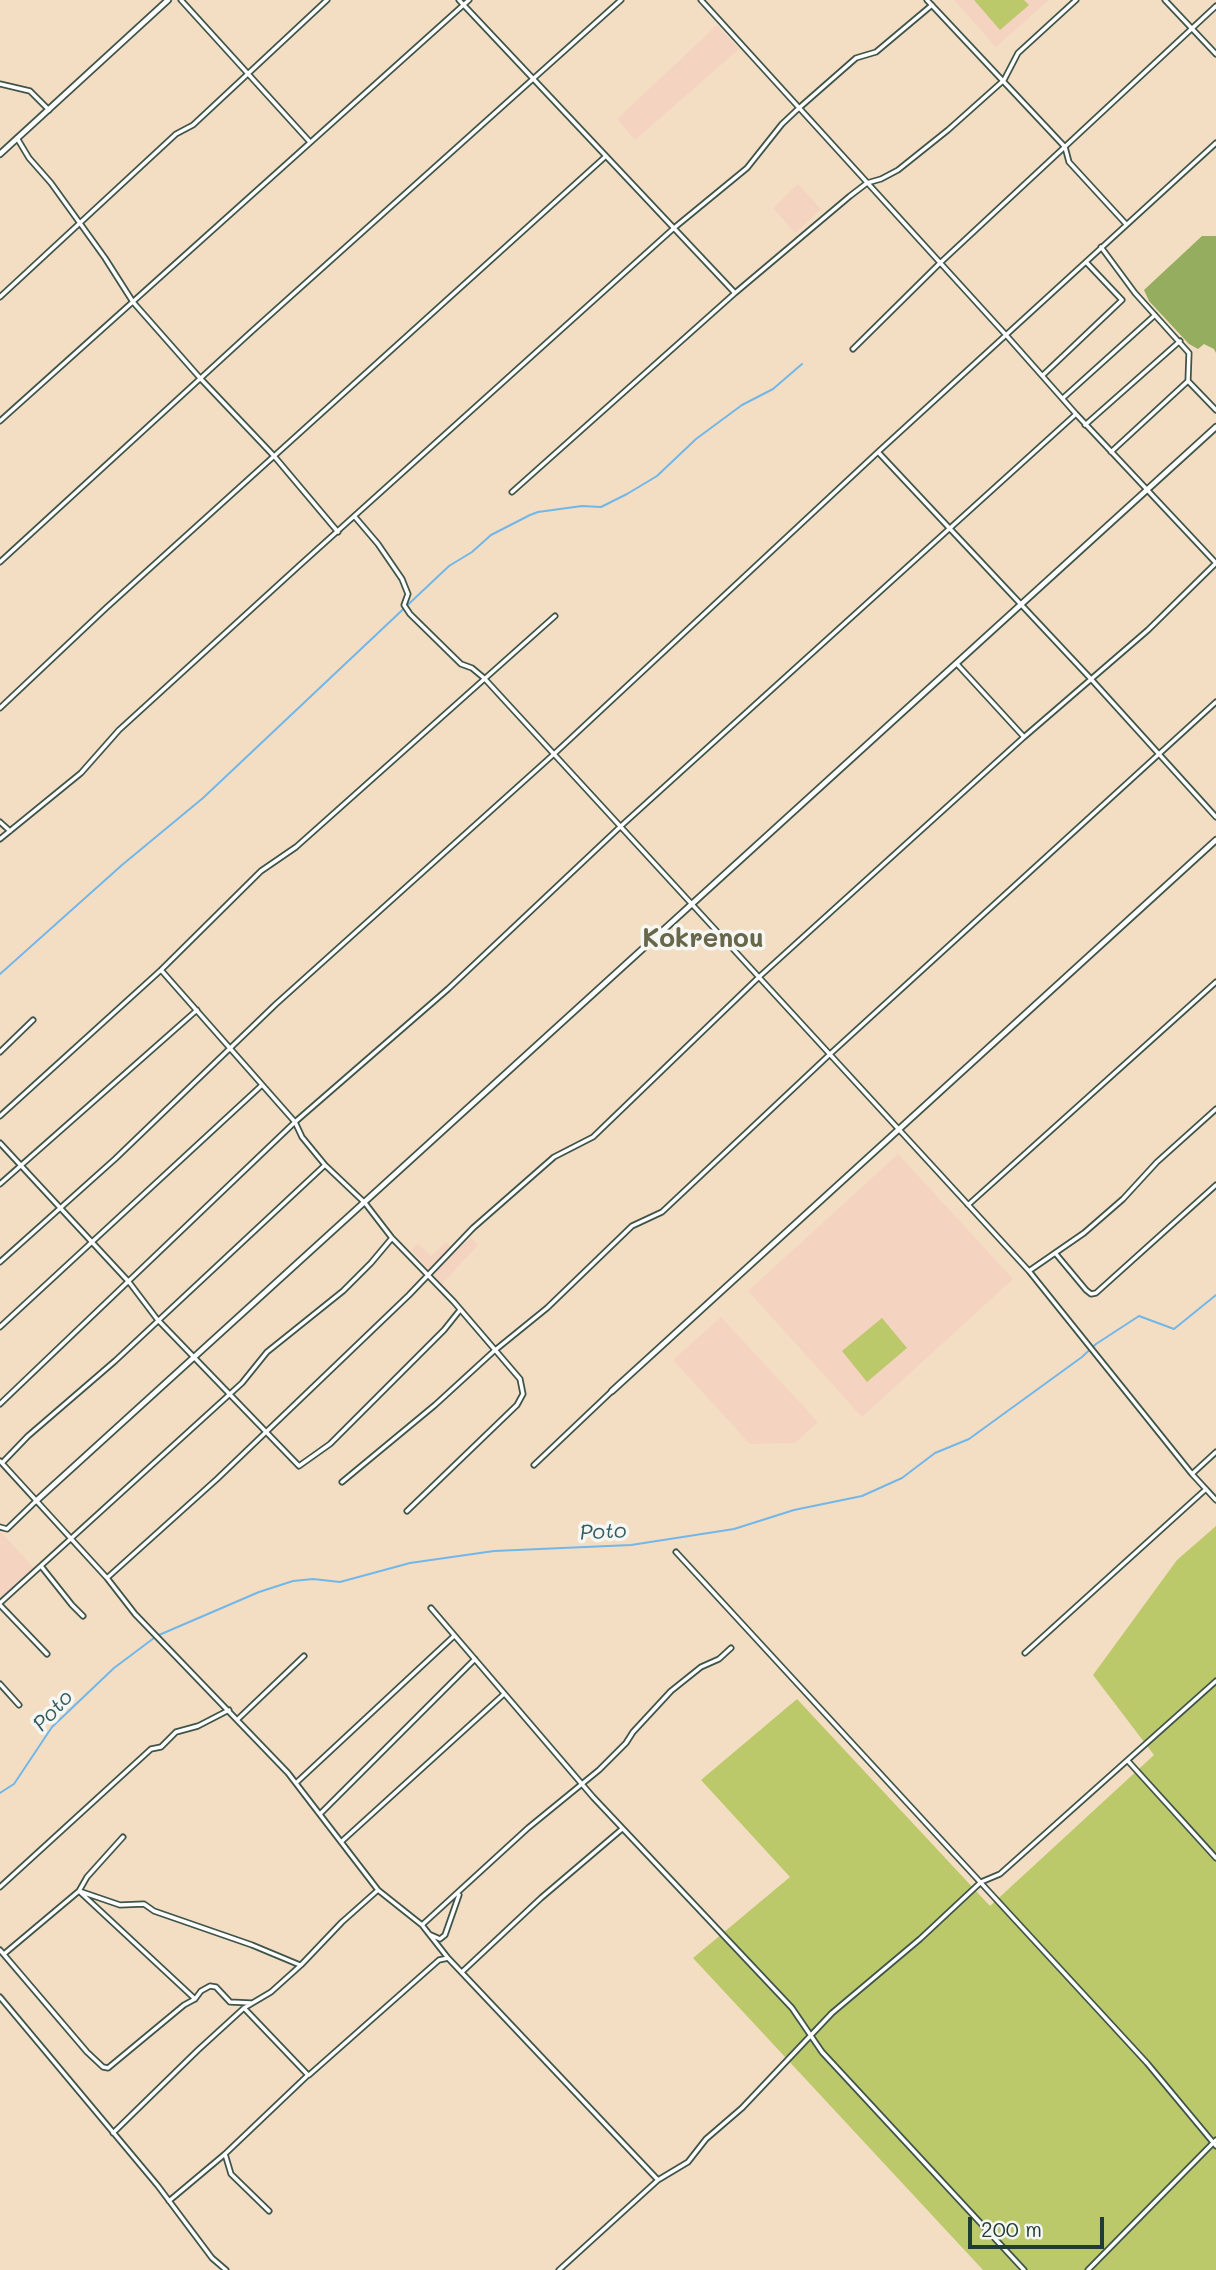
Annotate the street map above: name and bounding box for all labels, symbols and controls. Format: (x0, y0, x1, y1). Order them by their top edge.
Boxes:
district label: Kokrenou (642, 923, 764, 955)
water label: Poto (579, 1518, 627, 1546)
water label: Poto (28, 1685, 78, 1737)
scale bar (971, 2204, 1108, 2248)
text: 200 m (981, 2215, 1042, 2242)

